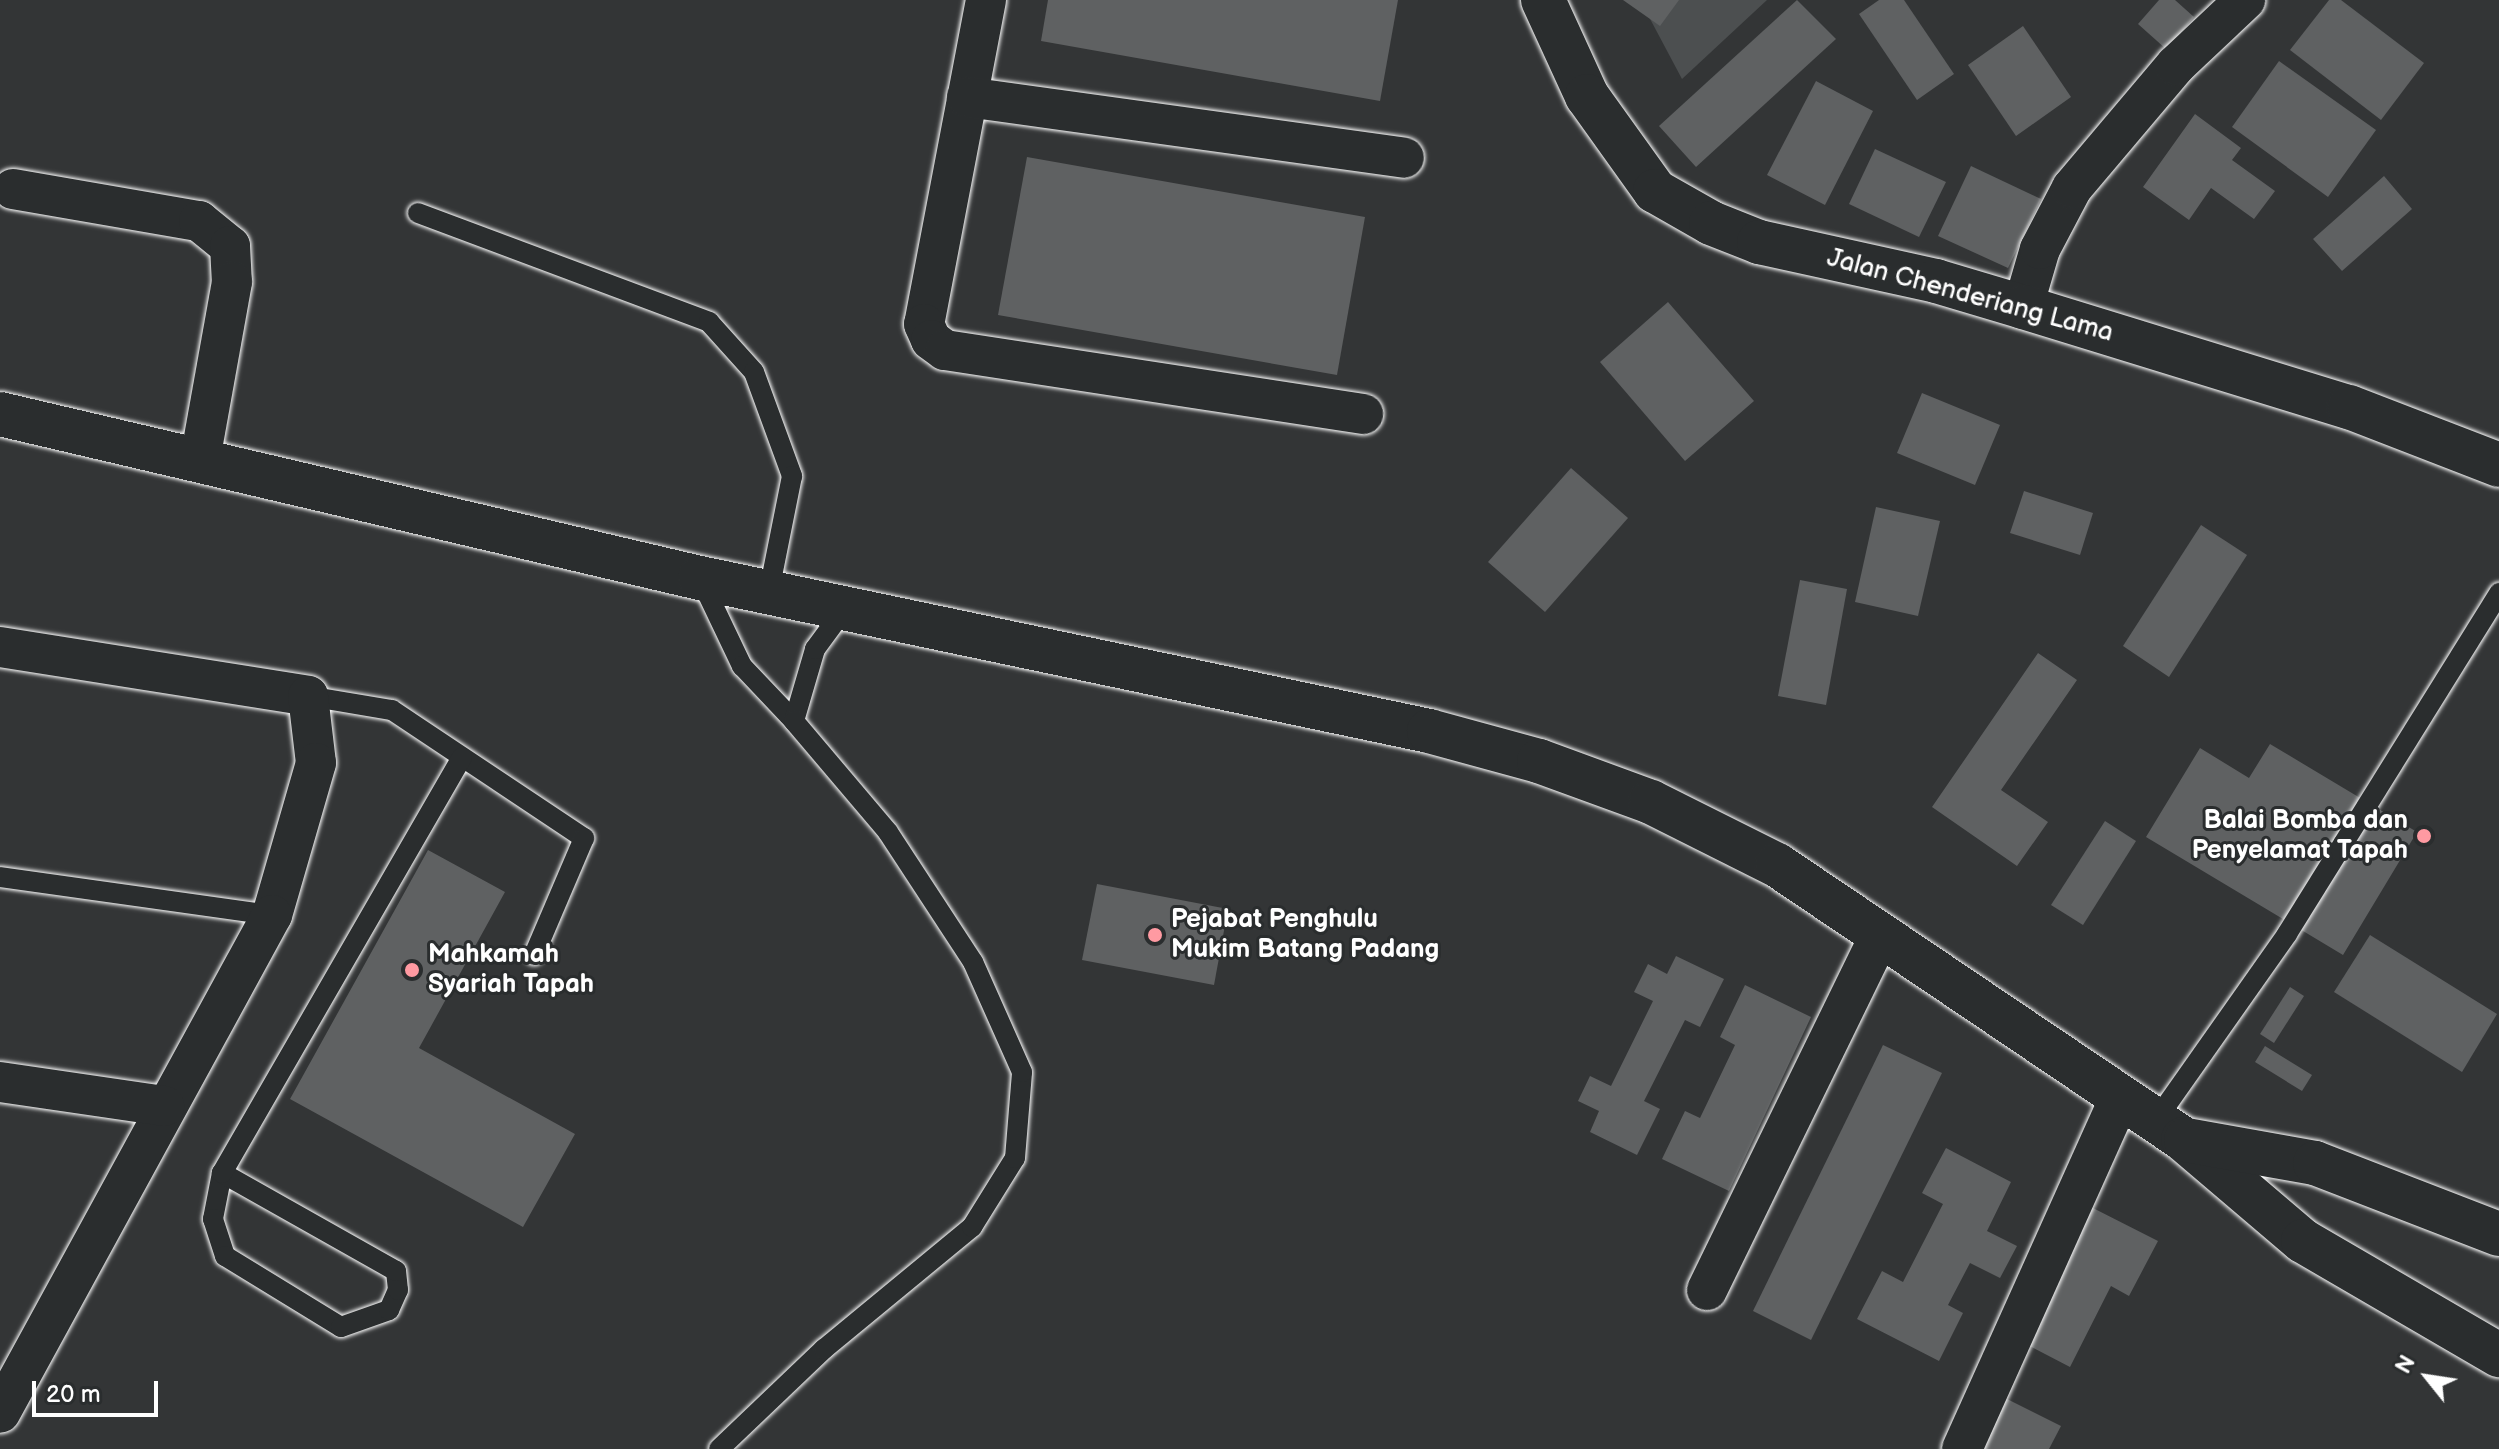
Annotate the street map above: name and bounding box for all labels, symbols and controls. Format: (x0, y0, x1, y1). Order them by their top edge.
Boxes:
street label: Jalan Chenderiang Lama (1823, 243, 2117, 349)
place label: Balai Bomba dan Penyelamat Tapah (2192, 805, 2408, 866)
marker: Balai Bomba dan Penyelamat Tapah (2415, 827, 2433, 845)
place label: Pejabat Penghulu Mukim Batang Padang (1171, 904, 1439, 966)
marker: Pejabat Penghulu Mukim Batang Padang (1146, 926, 1164, 944)
place label: Mahkamah Syariah Tapah (428, 939, 594, 1000)
marker: Mahkamah Syariah Tapah (403, 961, 421, 979)
north arrow (2387, 1337, 2467, 1417)
text: N (2390, 1351, 2422, 1379)
scale bar (36, 1365, 162, 1415)
text: 20 m (46, 1380, 101, 1409)

